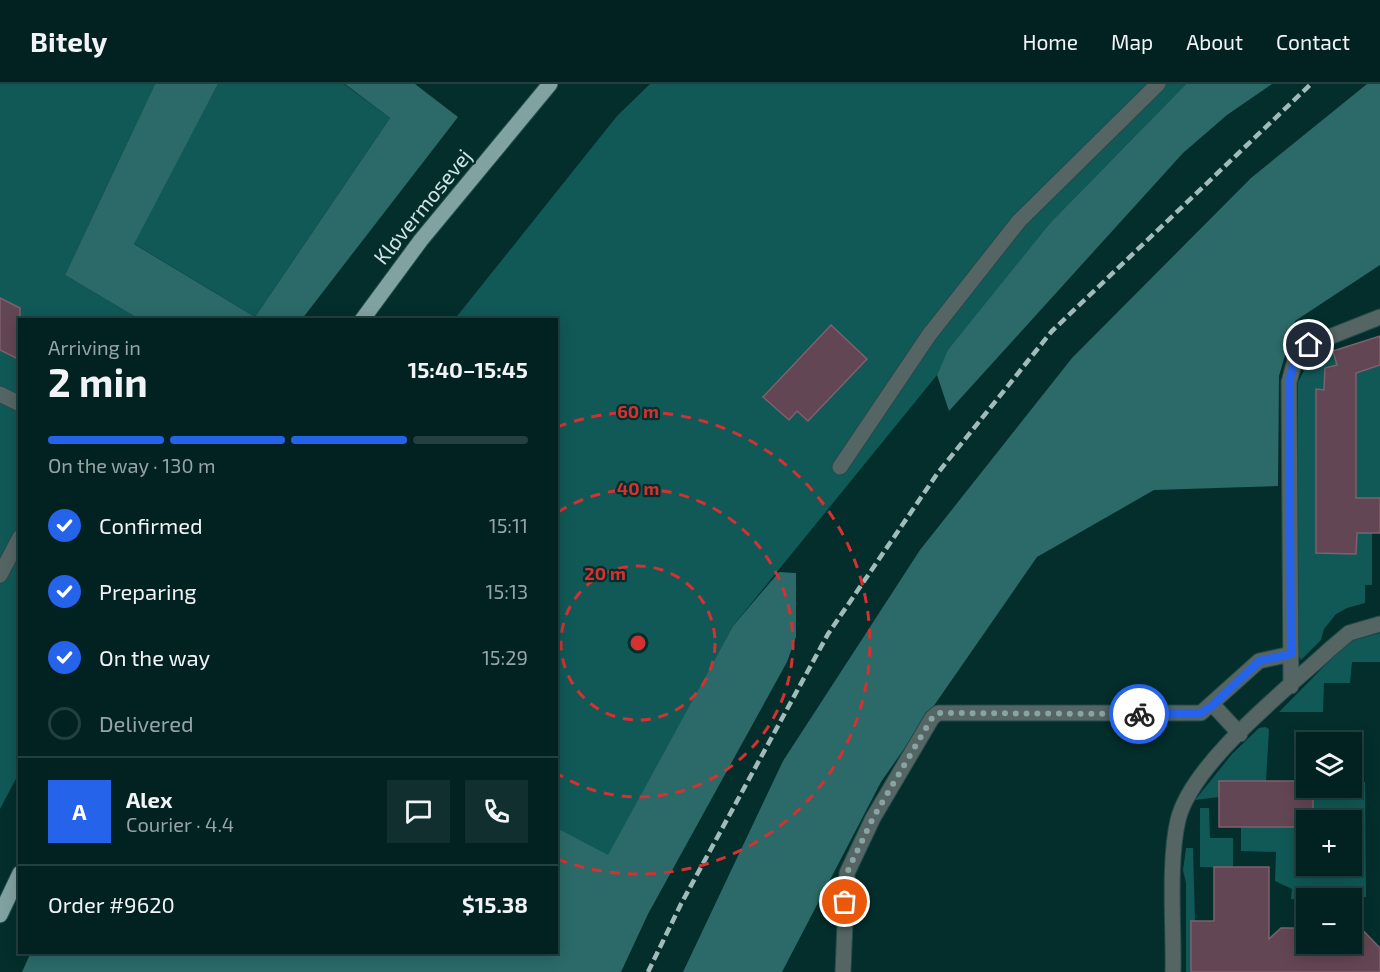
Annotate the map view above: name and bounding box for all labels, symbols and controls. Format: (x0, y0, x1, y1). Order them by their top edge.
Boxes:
text: Bitely (30, 24, 107, 58)
text: Home (1022, 29, 1078, 54)
text: Map (1111, 29, 1153, 54)
text: About (1186, 29, 1243, 54)
text: Contact (1276, 29, 1350, 54)
street label: Kløvermosevej (368, 143, 477, 269)
pin (1283, 319, 1334, 370)
icon: home (1292, 328, 1325, 361)
text: Arriving in (48, 335, 141, 359)
text: 15:40–15:45 (408, 356, 528, 382)
text: 2 min (48, 358, 148, 405)
text: 60 m (617, 400, 659, 422)
text: On the way · 130 m (48, 453, 215, 477)
text: 40 m (617, 477, 659, 499)
icon: check (48, 509, 81, 542)
text: Confirmed (99, 512, 203, 538)
text: 15:11 (489, 513, 528, 537)
text: 20 m (584, 562, 626, 584)
icon: check (48, 575, 81, 608)
text: Preparing (99, 578, 197, 604)
text: 15:13 (486, 579, 528, 603)
centre of rings (628, 633, 648, 653)
icon: check (48, 641, 81, 674)
text: On the way (99, 644, 210, 670)
text: 15:29 (482, 645, 528, 669)
courier (1109, 684, 1169, 744)
icon: bike (1123, 698, 1156, 731)
text: Delivered (99, 710, 194, 736)
map controls (1296, 732, 1362, 954)
button: layers (1296, 732, 1362, 798)
button: chat (387, 780, 450, 843)
button: phone (465, 780, 528, 843)
text: Alex (126, 786, 172, 812)
text: A (72, 798, 87, 824)
button: + (1296, 810, 1362, 876)
text: Courier · 4.4 (126, 812, 234, 836)
pin (819, 876, 870, 927)
icon: bag (828, 885, 861, 918)
button: − (1296, 888, 1362, 954)
text: Order #9620 (48, 891, 175, 917)
text: $15.38 (462, 891, 528, 917)

